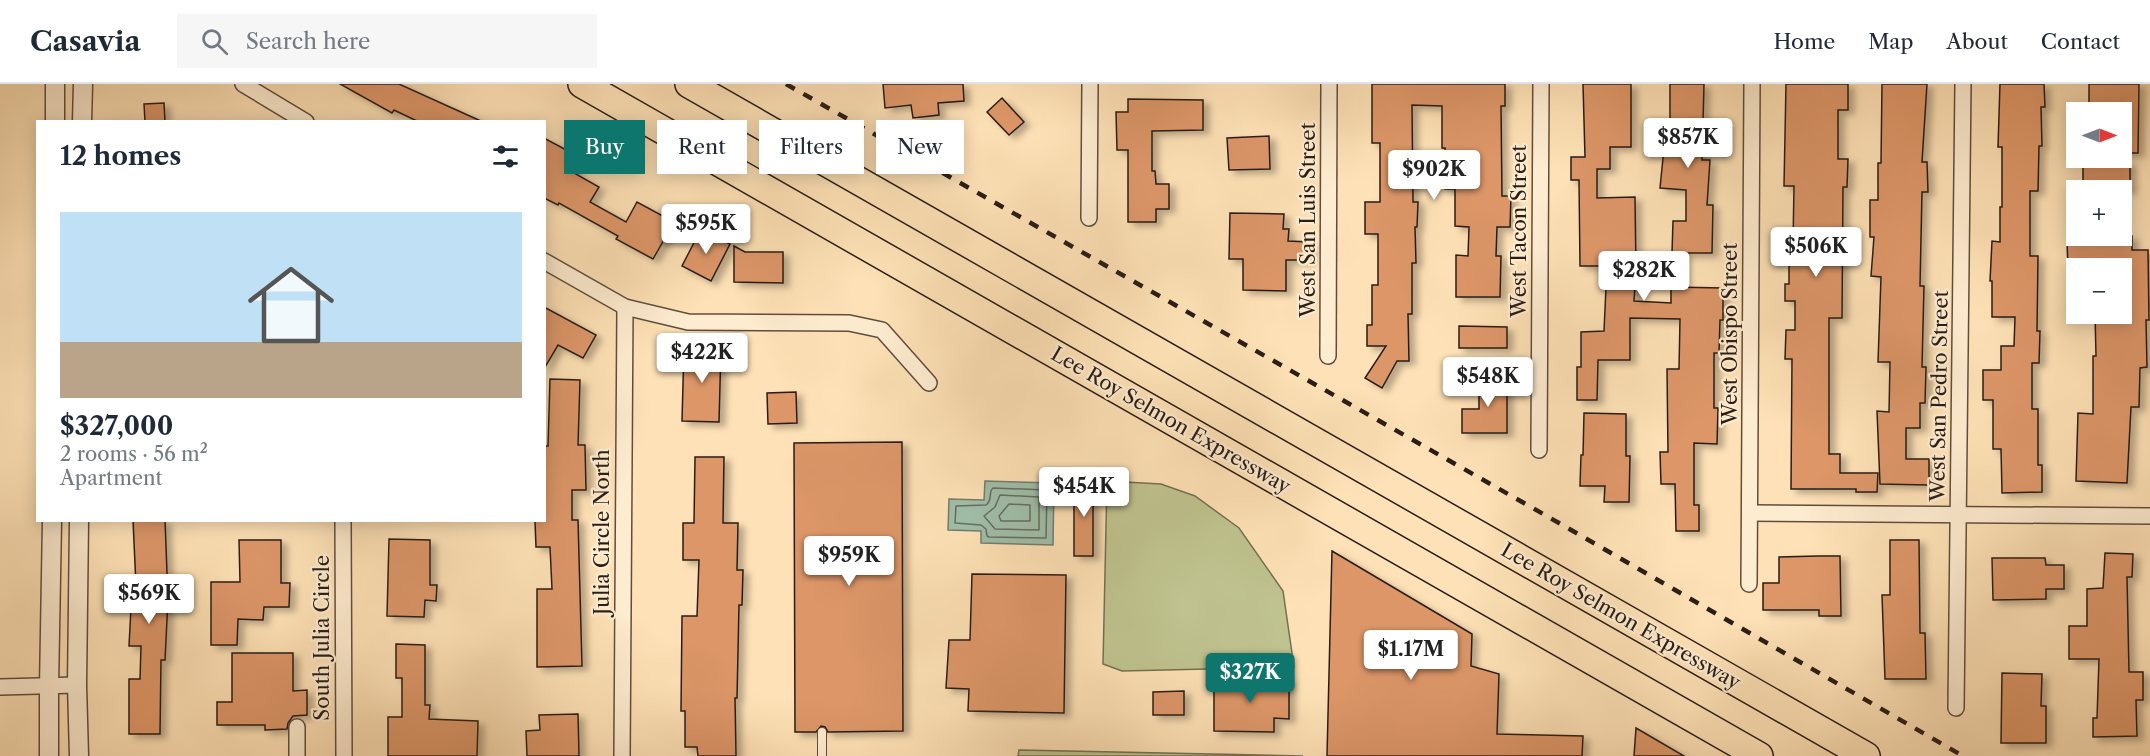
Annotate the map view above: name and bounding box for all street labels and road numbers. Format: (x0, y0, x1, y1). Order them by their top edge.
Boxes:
street label: West San Luis Street (1296, 123, 1320, 318)
street label: West Tacon Street (1507, 145, 1531, 318)
street label: West Obispo Street (1718, 243, 1742, 426)
street label: West San Pedro Street (1925, 290, 1953, 503)
street label: Lee Roy Selmon Expressway (1047, 342, 1296, 499)
street label: Julia Circle North (590, 449, 614, 618)
street label: Lee Roy Selmon Expressway (1497, 538, 1746, 695)
street label: South Julia Circle (310, 555, 334, 721)

